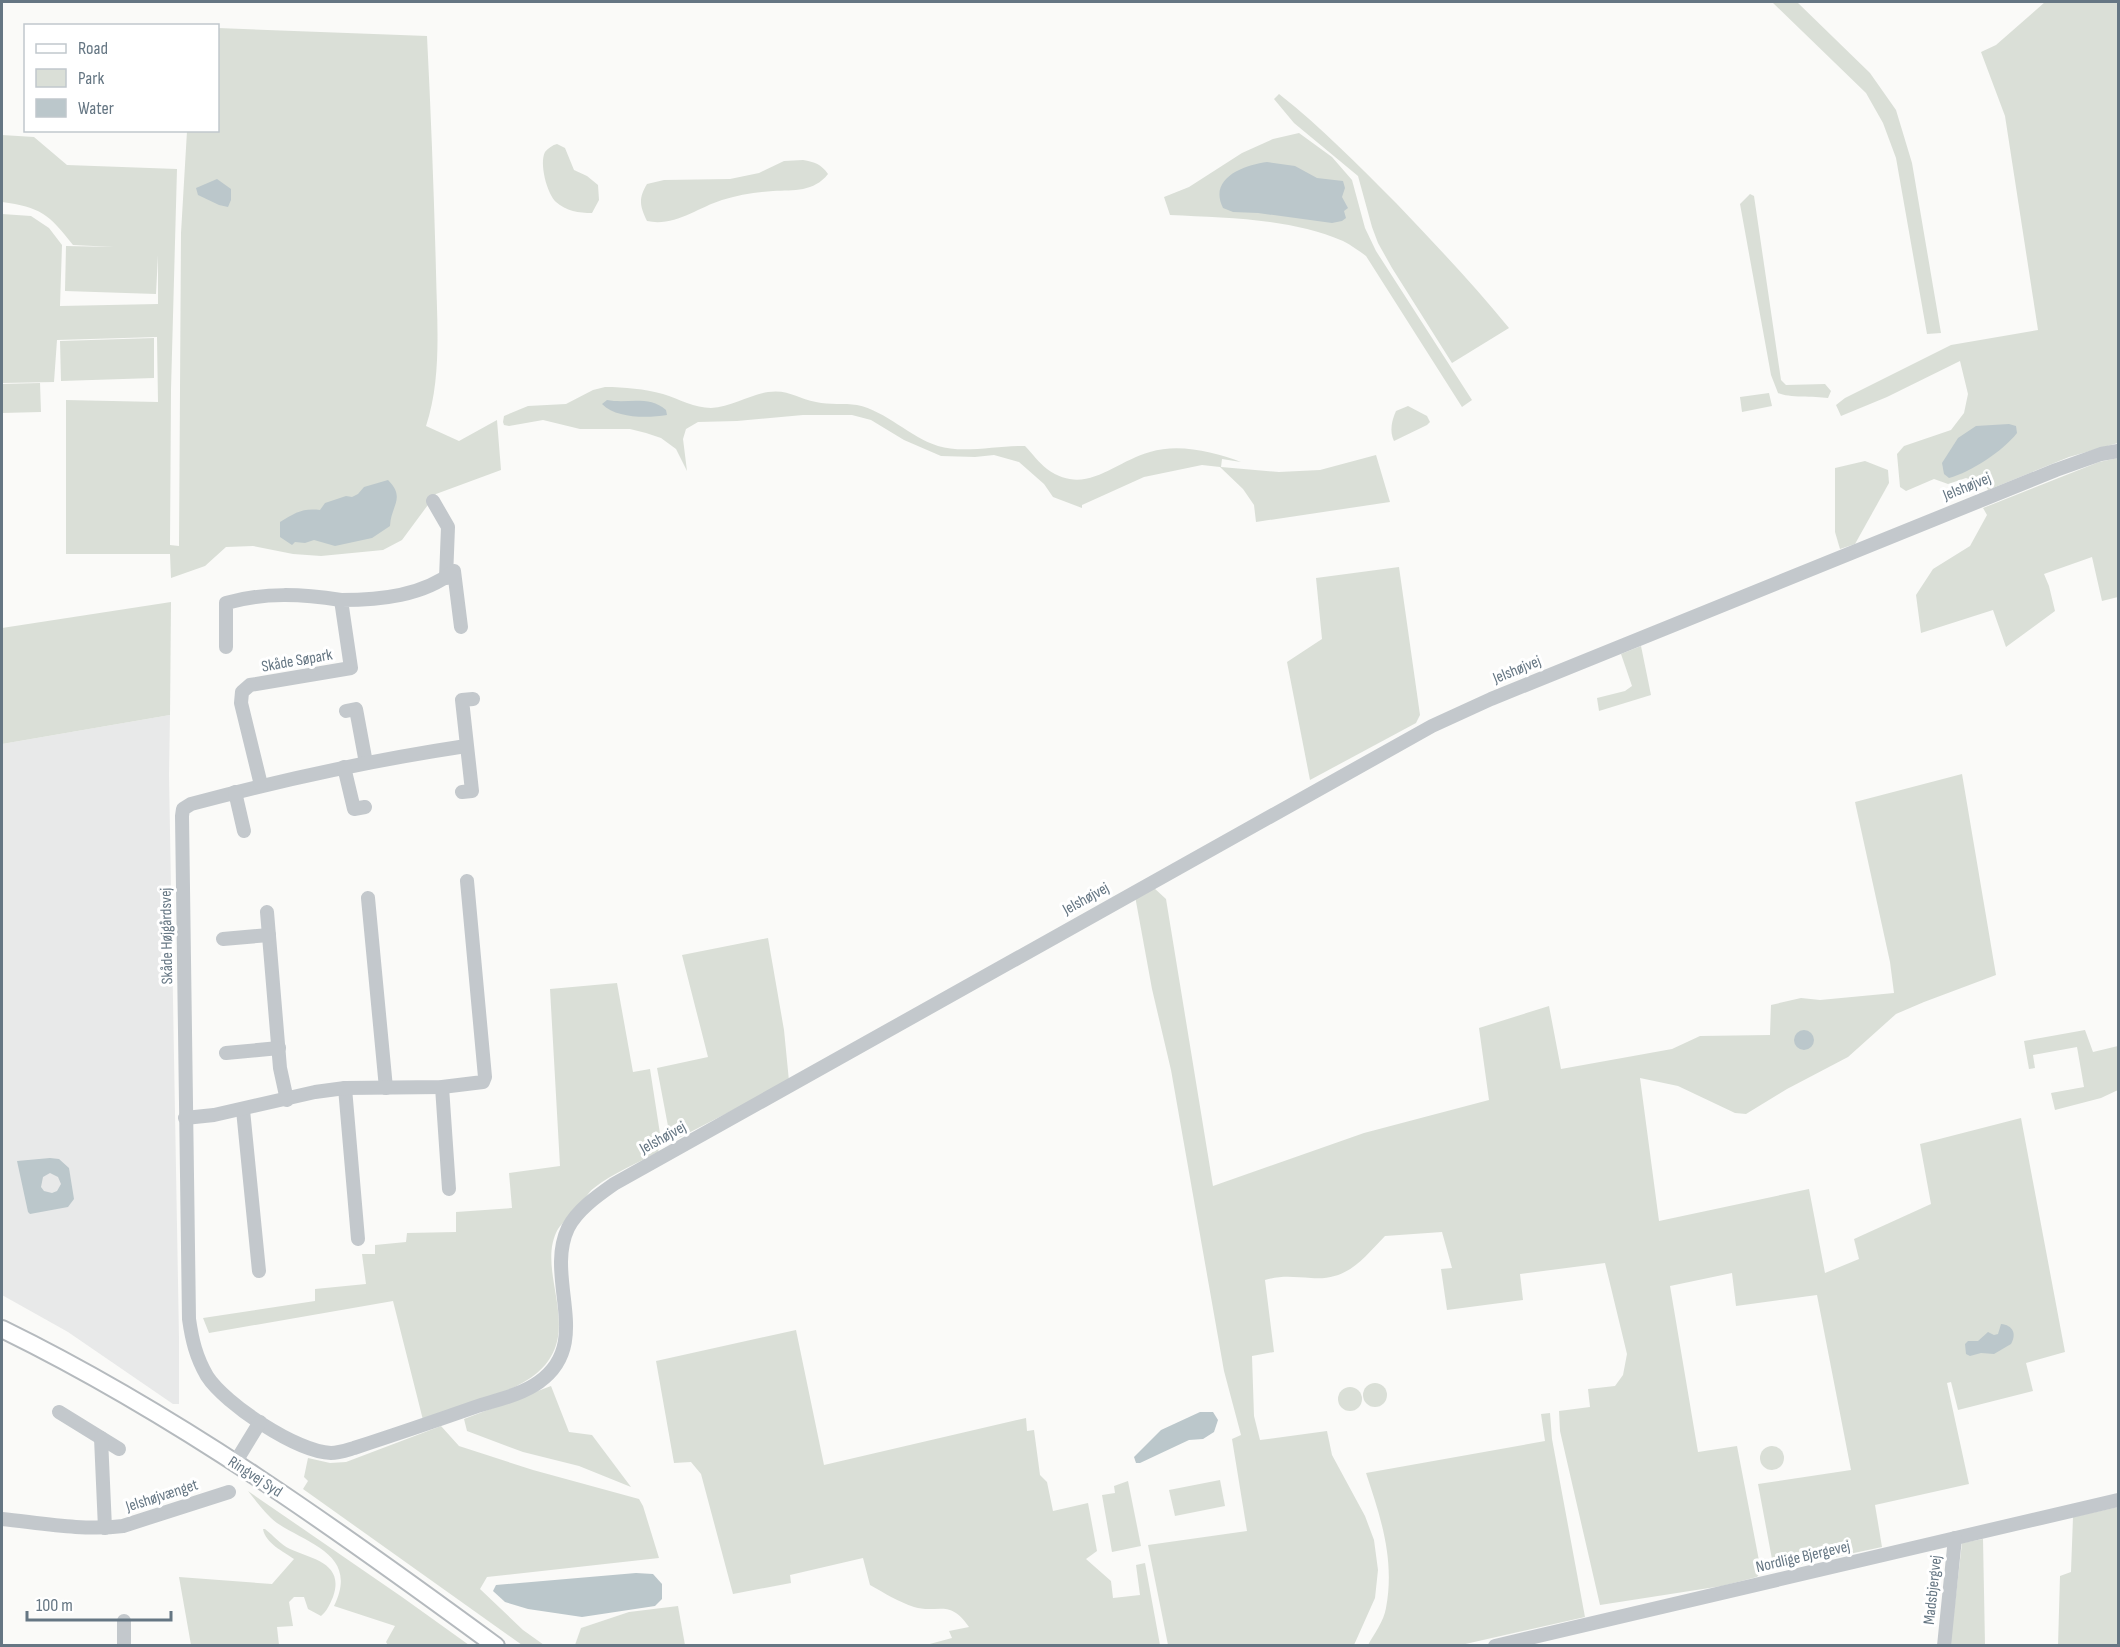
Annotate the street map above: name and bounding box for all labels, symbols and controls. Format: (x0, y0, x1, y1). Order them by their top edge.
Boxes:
legend (24, 24, 219, 132)
text: Road (78, 38, 108, 59)
text: Park (78, 68, 104, 89)
text: Water (78, 98, 114, 119)
street label: Jelshøjvej (1939, 469, 1994, 506)
street label: Skåde Søpark (260, 645, 334, 677)
street label: Jelshøjvej (1489, 652, 1544, 689)
street label: Jelshøjvej (1059, 878, 1113, 920)
street label: Skåde Højgårdsvej (157, 887, 177, 985)
street label: Jelshøjvej (636, 1117, 690, 1159)
street label: Ringvej Syd (224, 1452, 286, 1502)
street label: Jelshøjvænget (123, 1475, 201, 1517)
street label: Nordlige Bjergevej (1754, 1537, 1852, 1577)
street label: Madsbjergvej (1920, 1554, 1946, 1626)
scale bar (27, 1584, 171, 1622)
text: 100 m (36, 1595, 73, 1616)

